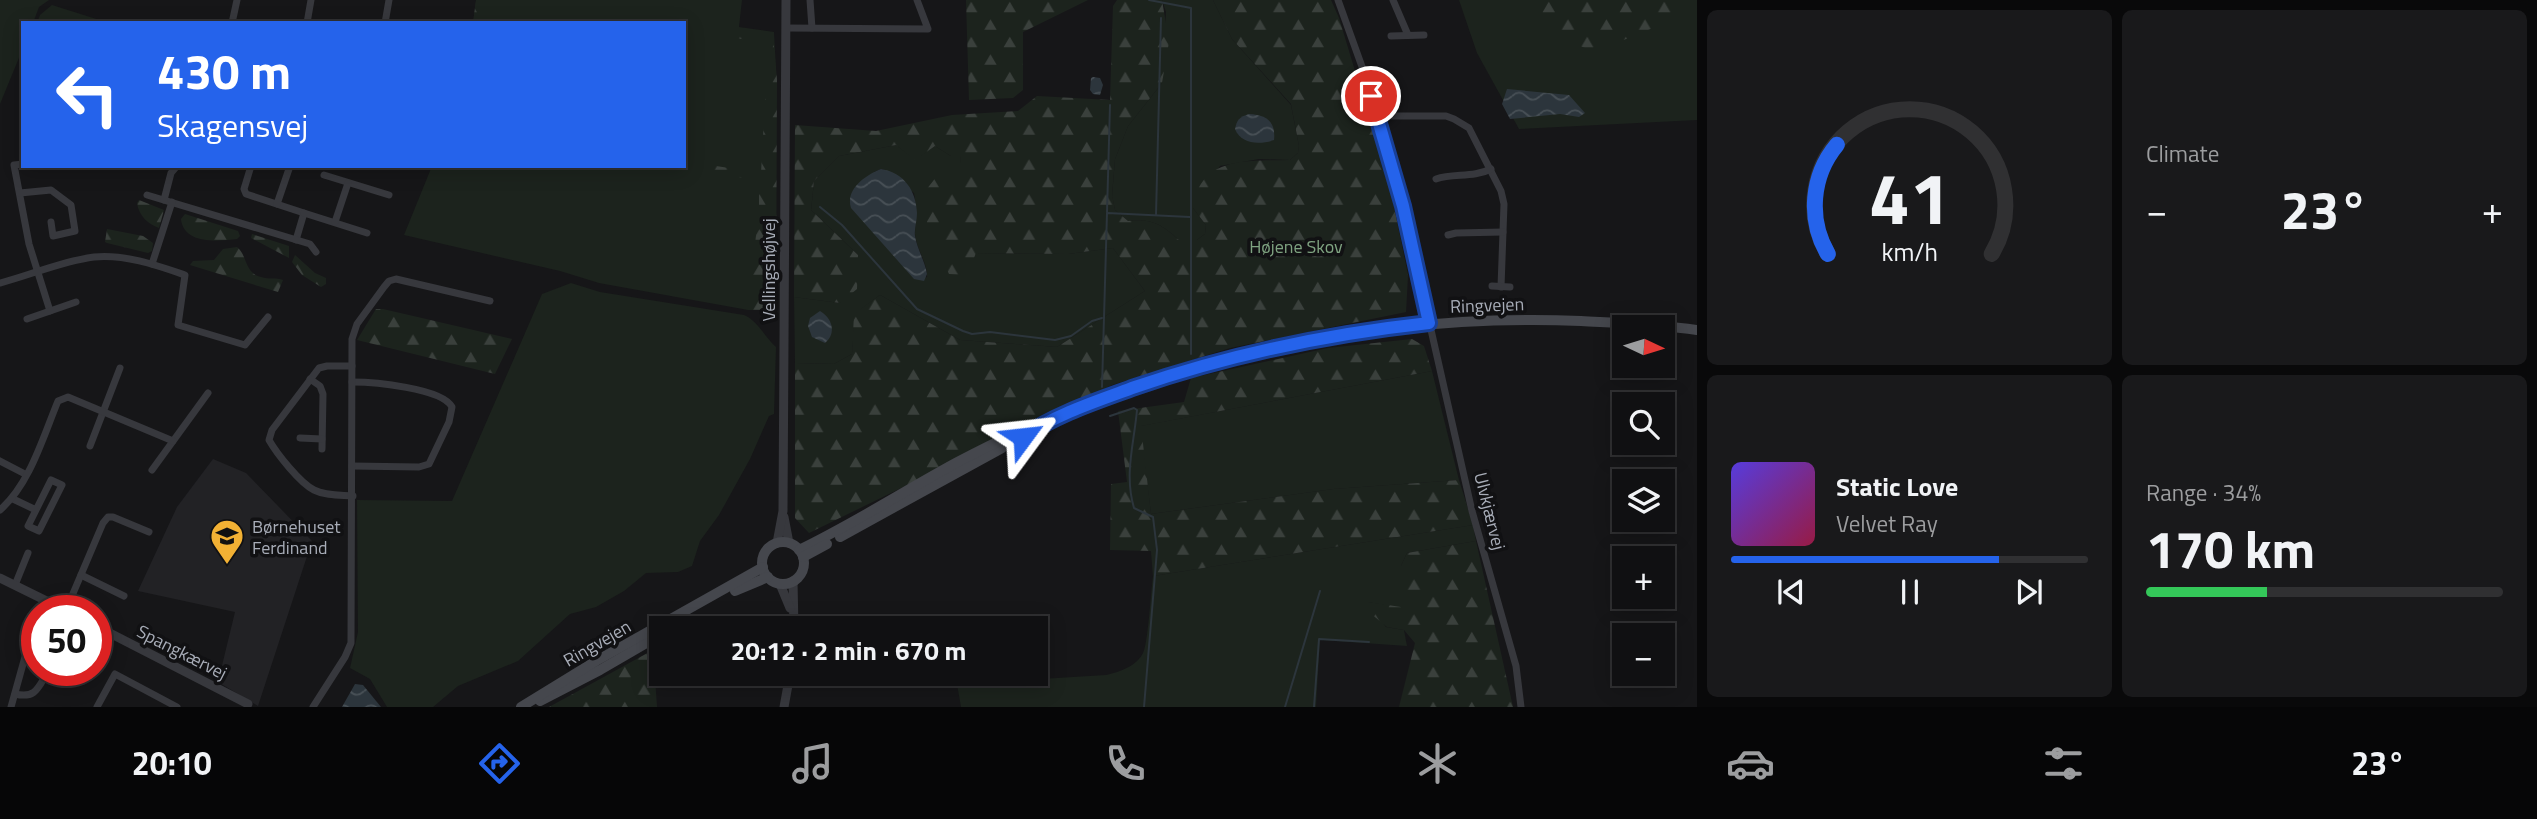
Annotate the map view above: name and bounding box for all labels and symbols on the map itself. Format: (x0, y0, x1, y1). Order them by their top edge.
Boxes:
pin (1341, 66, 1401, 126)
street label: Vellingshøjvej (755, 218, 782, 322)
park label: Højene Skov (1249, 233, 1343, 260)
street label: Ringvejen (1449, 290, 1525, 320)
north arrow (1612, 315, 1675, 378)
position arrow (986, 400, 1060, 474)
street label: Ulvkjærvej (1467, 469, 1513, 553)
place label: Børnehuset Ferdinand (252, 513, 341, 561)
school or university icon: Børnehuset Ferdinand (208, 517, 246, 566)
speed limit sign: 50 (21, 595, 112, 686)
street label: Ringvejen (558, 613, 636, 673)
street label: Spangkærvej (132, 618, 232, 686)

